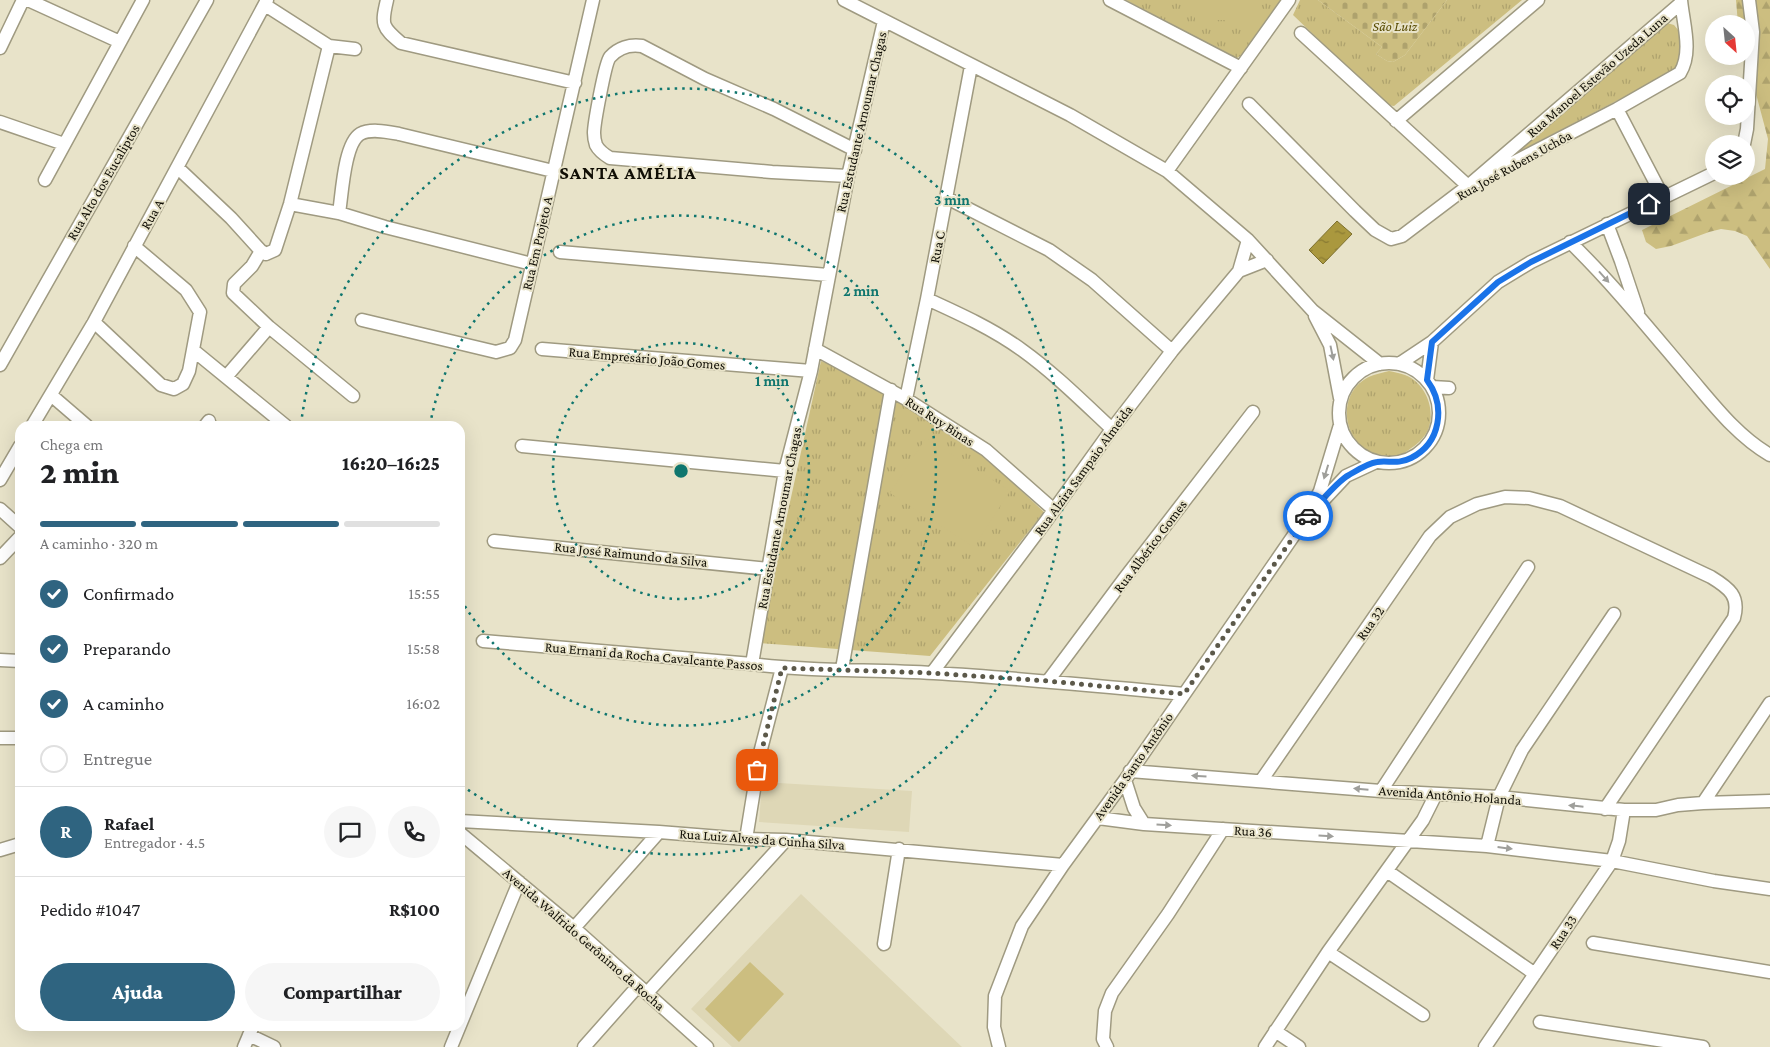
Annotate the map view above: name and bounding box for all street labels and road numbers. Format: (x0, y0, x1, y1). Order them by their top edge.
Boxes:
street label: Rua Manoel Estevão Uzeda Luna (1523, 9, 1671, 140)
street label: Rua Estudante Arnoumar Chagas (832, 30, 890, 214)
street label: Rua Alto dos Eucaliptos (63, 121, 143, 243)
street label: Rua José Rubens Uchôa (1454, 126, 1575, 203)
street label: Rua Em Projeto A (518, 194, 557, 292)
street label: Rua A (137, 196, 167, 232)
street label: Rua C (926, 230, 948, 264)
street label: Rua Empresário João Gomes (568, 343, 726, 373)
street label: Rua Ruy Binas (903, 393, 977, 449)
street label: Rua Alzira Sampaio Almeida (1030, 401, 1136, 538)
street label: Rua Estudante Arnoumar Chagas (753, 426, 805, 610)
street label: Rua Albérico Gomes (1110, 497, 1190, 595)
street label: Rua José Raimundo da Silva (554, 538, 709, 570)
street label: Rua 32 (1353, 603, 1387, 643)
street label: Rua Ernani da Rocha Cavalcante Passos (544, 638, 764, 674)
street label: Avenida Santo Antônio (1090, 709, 1176, 823)
street label: Avenida Antônio Holanda (1378, 782, 1522, 808)
street label: Rua 36 (1234, 822, 1272, 840)
street label: Rua Luiz Alves da Cunha Silva (679, 825, 846, 853)
street label: Avenida Walfrido Gerônimo da Rocha (500, 864, 669, 1014)
street label: Rua 33 (1546, 912, 1580, 952)

